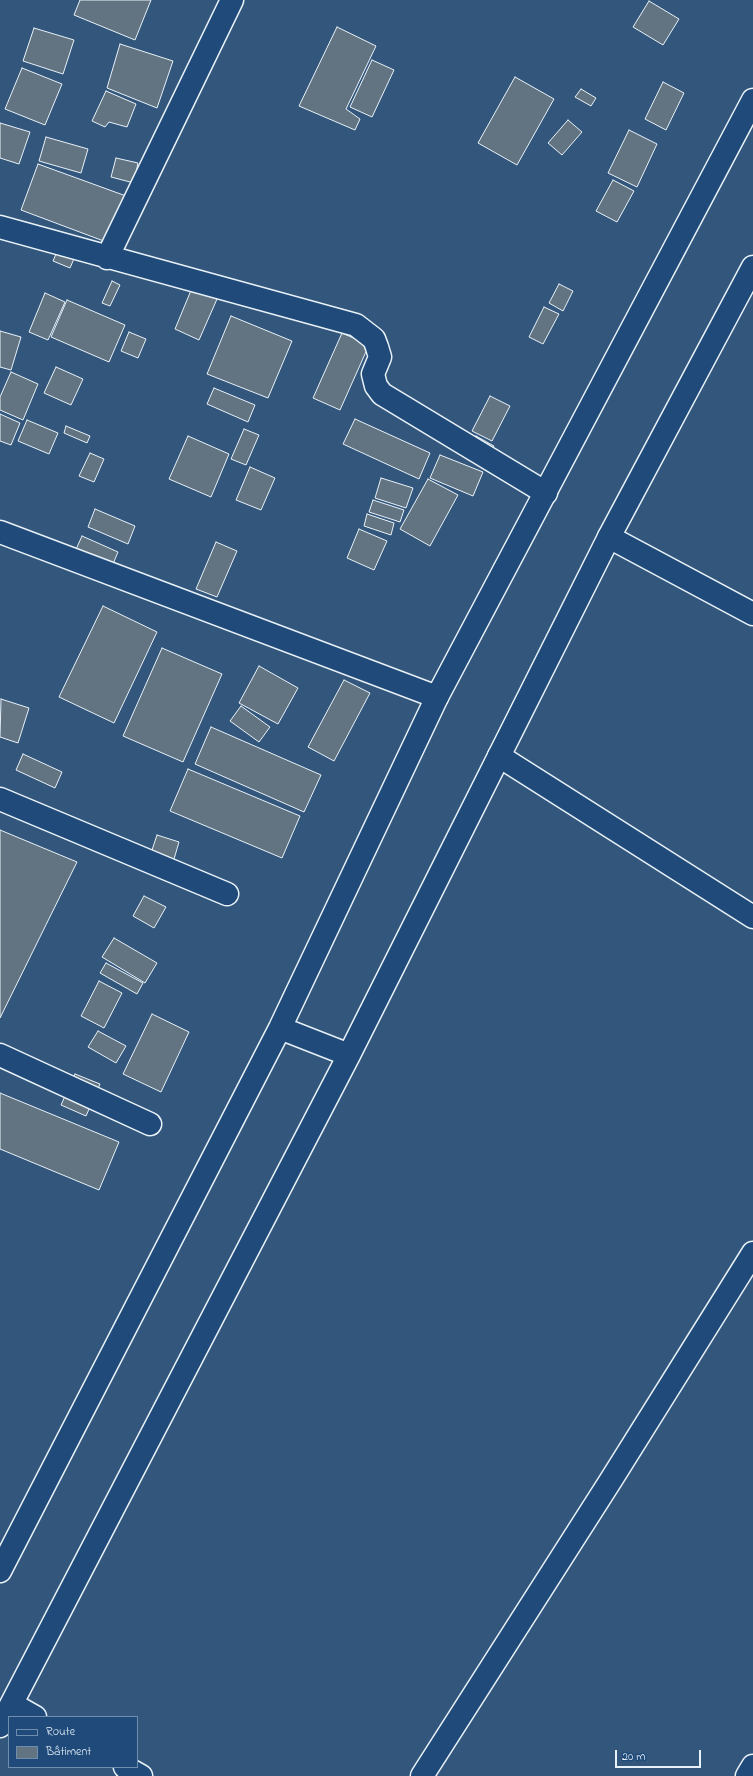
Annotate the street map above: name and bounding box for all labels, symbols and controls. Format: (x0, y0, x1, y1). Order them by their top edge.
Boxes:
legend (8, 1716, 138, 1768)
text: Route (46, 1723, 75, 1741)
scale bar (617, 1742, 703, 1768)
text: Bâtiment (46, 1743, 91, 1761)
text: 20 m (622, 1748, 645, 1766)

